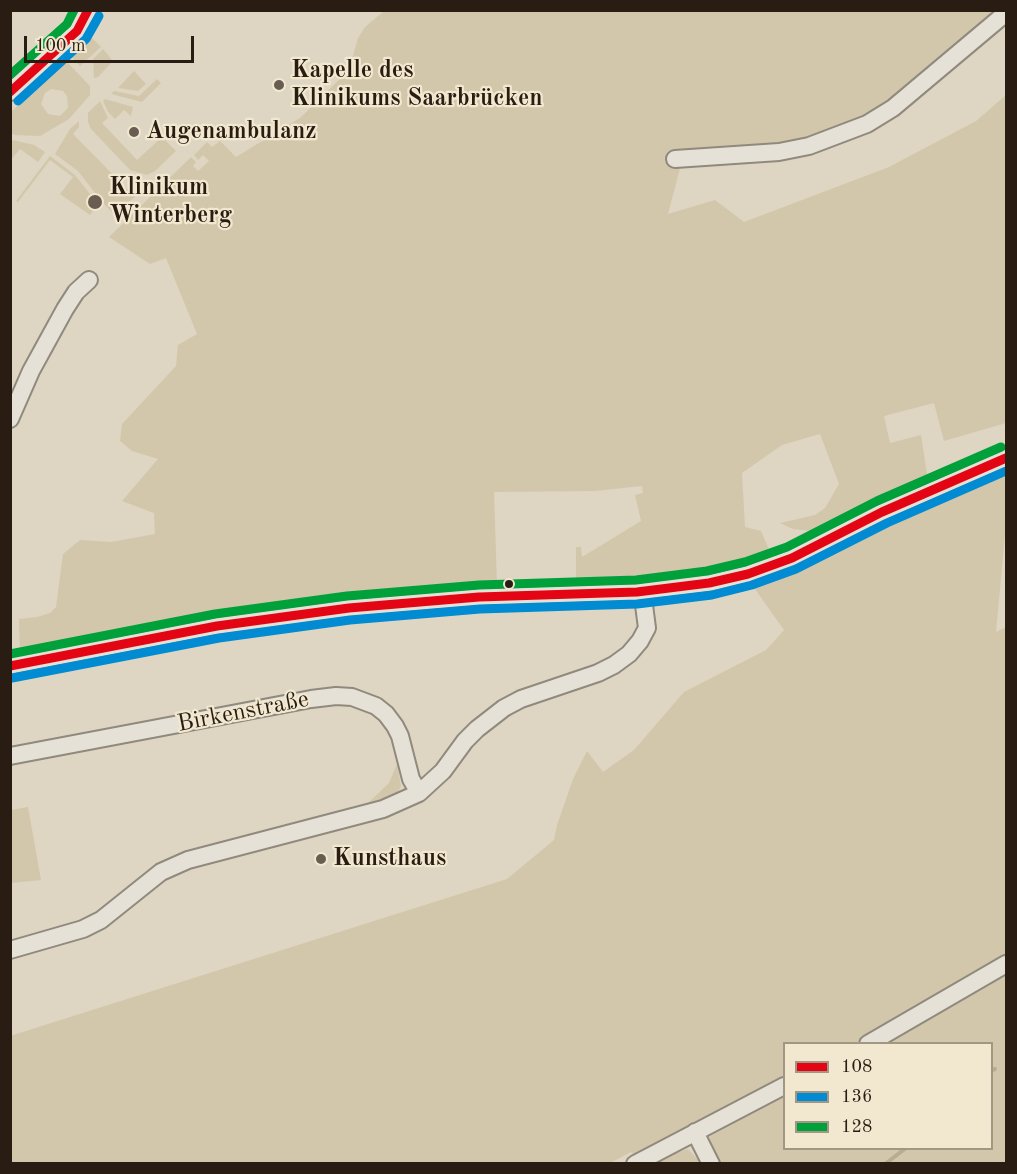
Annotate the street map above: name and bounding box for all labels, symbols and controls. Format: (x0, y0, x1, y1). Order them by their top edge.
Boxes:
scale bar (27, 24, 196, 62)
text: 100 m (35, 37, 86, 55)
place label: Kapelle des Klinikums Saarbrücken (291, 57, 543, 113)
marker: Kapelle des Klinikums Saarbrücken (272, 78, 286, 92)
place label: Augenambulanz (146, 118, 316, 146)
marker: Augenambulanz (127, 125, 141, 139)
place label: Klinikum Winterberg (109, 174, 232, 230)
marker: Klinikum Winterberg (86, 193, 104, 211)
unlabelled marker (503, 578, 515, 590)
street label: Birkenstraße (175, 685, 311, 739)
place label: Kunsthaus (333, 845, 446, 873)
marker: Kunsthaus (314, 852, 328, 866)
legend (783, 1042, 993, 1150)
text: 108 (841, 1058, 872, 1076)
text: 136 (841, 1088, 872, 1106)
text: 128 (841, 1118, 872, 1136)

